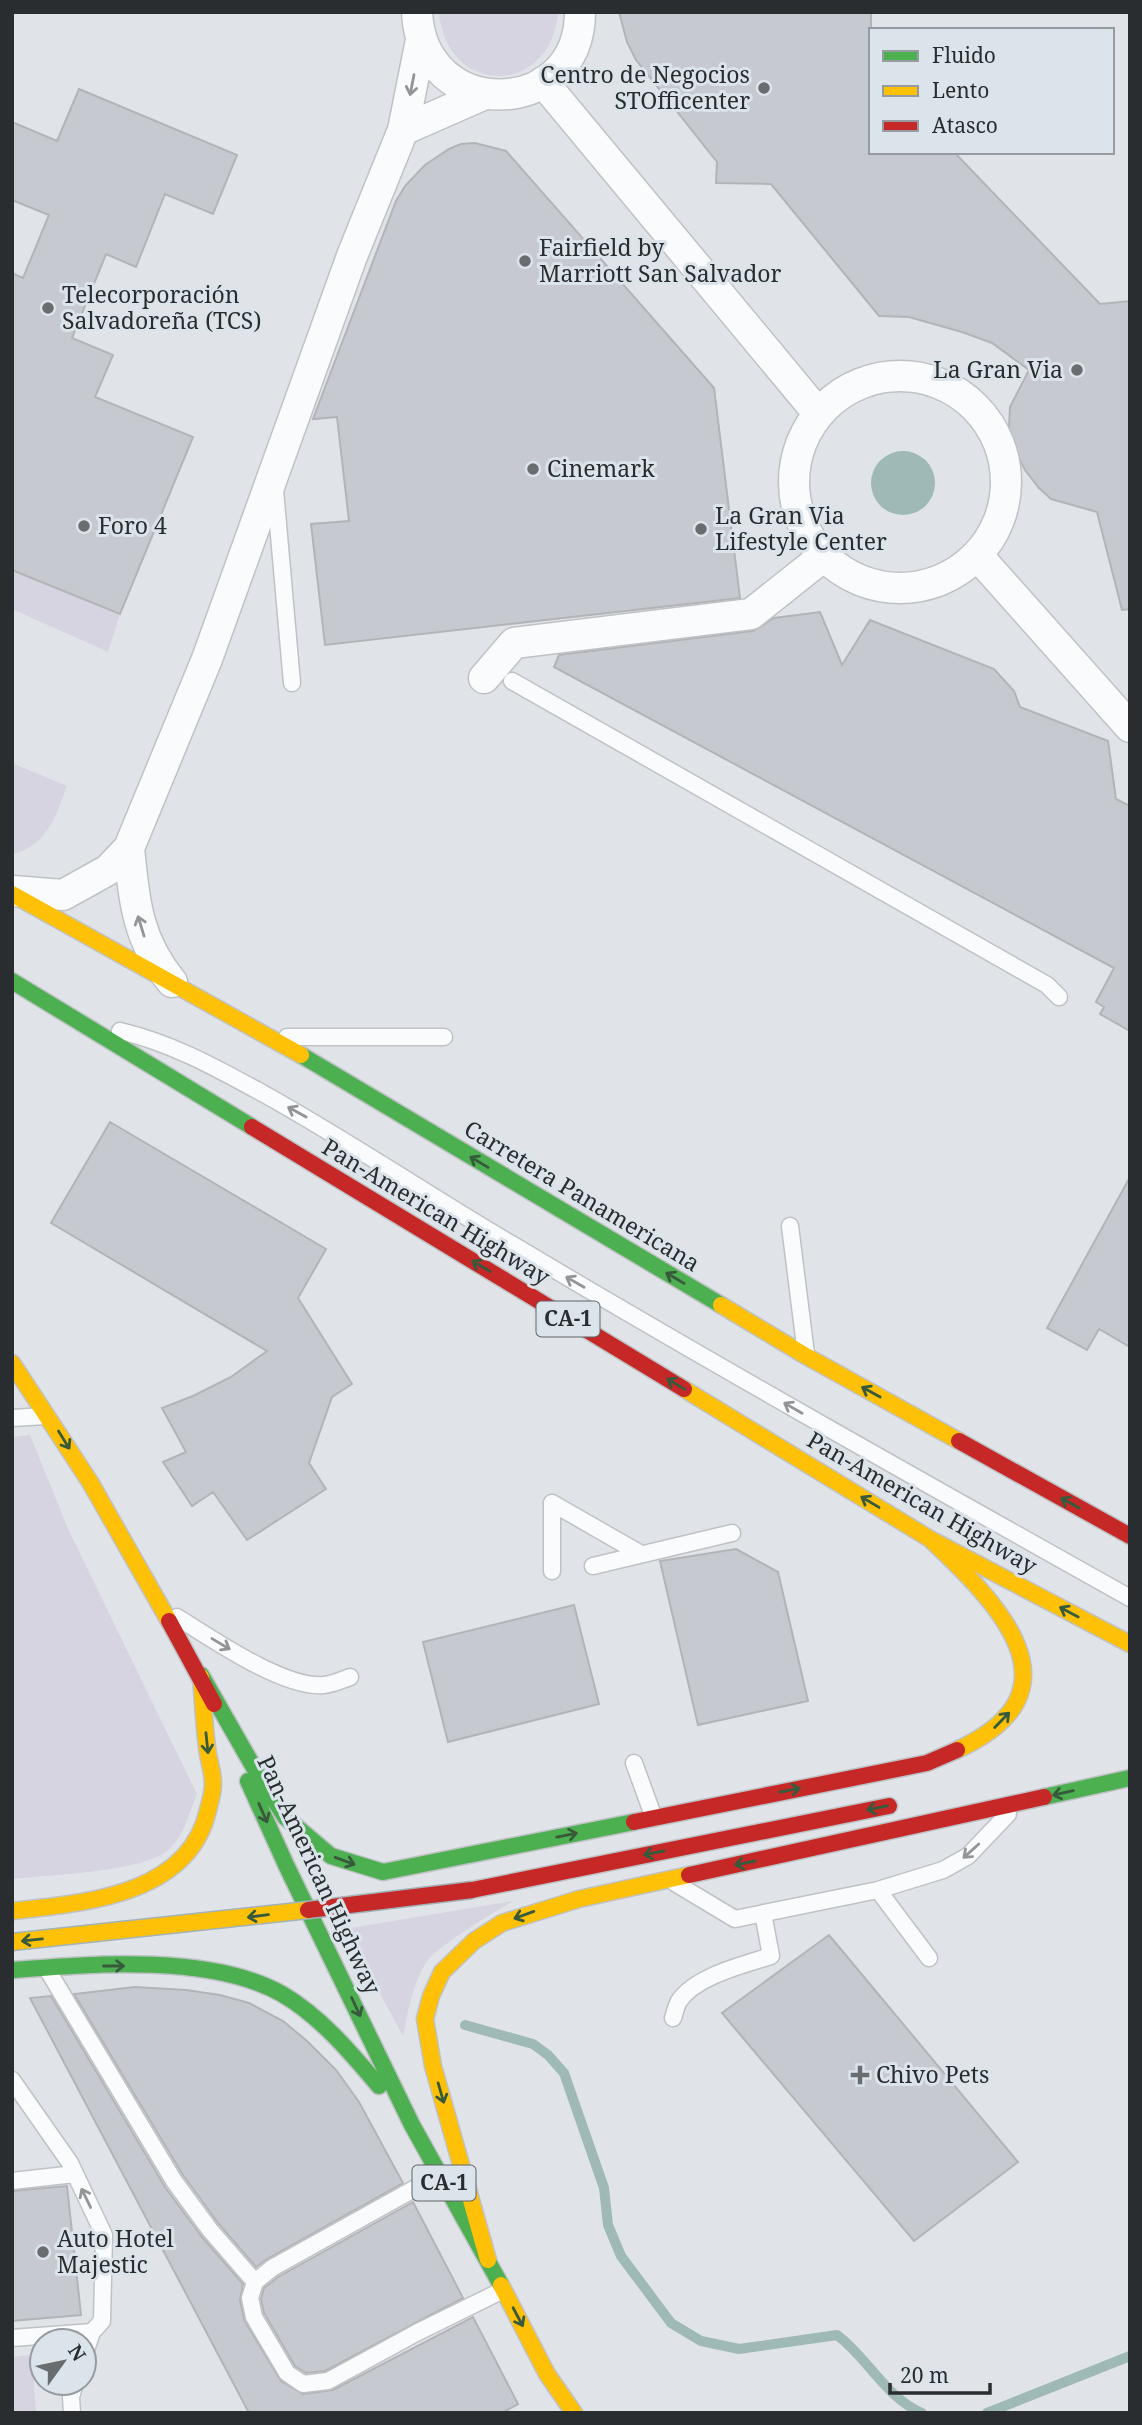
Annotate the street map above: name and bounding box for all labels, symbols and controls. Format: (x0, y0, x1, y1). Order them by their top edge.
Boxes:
legend (869, 28, 1114, 154)
text: Fluido (932, 41, 996, 69)
place label: Centro de Negocios STOfficenter (540, 58, 750, 116)
one-way arrow (405, 73, 418, 96)
text: Lento (932, 76, 989, 104)
marker: Centro de Negocios STOfficenter (756, 80, 772, 96)
text: Atasco (932, 111, 998, 139)
place label: Fairfield by Marriott San Salvador (539, 231, 782, 289)
marker: Fairfield by Marriott San Salvador (517, 253, 533, 269)
place label: Telecorporación Salvadoreña (TCS) (62, 278, 261, 336)
marker: Telecorporación Salvadoreña (TCS) (40, 300, 56, 316)
place label: La Gran Via (933, 353, 1063, 385)
marker: La Gran Via (1069, 362, 1085, 378)
place label: Cinemark (547, 452, 655, 484)
marker: Cinemark (525, 461, 541, 477)
place label: La Gran Via Lifestyle Center (715, 499, 887, 557)
place label: Foro 4 (98, 509, 167, 541)
marker: Foro 4 (76, 518, 92, 534)
marker: La Gran Via Lifestyle Center (693, 521, 709, 537)
one-way arrow (134, 916, 146, 938)
one-way arrow (287, 1105, 308, 1118)
street label: Carretera Panamericana (459, 1112, 706, 1278)
street label: Pan-American Highway (317, 1130, 556, 1292)
one-way arrow (470, 1154, 490, 1168)
one-way arrow (472, 1259, 492, 1273)
one-way arrow (665, 1271, 685, 1285)
one-way arrow (565, 1275, 586, 1288)
road number: CA-1 (536, 1302, 600, 1336)
one-way arrow (666, 1377, 686, 1391)
one-way arrow (862, 1385, 882, 1399)
one-way arrow (783, 1401, 804, 1414)
street label: Pan-American Highway (802, 1423, 1043, 1581)
one-way arrow (56, 1430, 71, 1449)
one-way arrow (861, 1495, 881, 1509)
one-way arrow (1061, 1496, 1081, 1510)
one-way arrow (1060, 1605, 1080, 1619)
one-way arrow (211, 1637, 231, 1651)
one-way arrow (994, 1712, 1011, 1729)
one-way arrow (201, 1731, 214, 1754)
street label: Pan-American Highway (250, 1750, 389, 1999)
one-way arrow (778, 1783, 801, 1797)
one-way arrow (1052, 1786, 1075, 1800)
one-way arrow (866, 1801, 889, 1815)
one-way arrow (257, 1802, 270, 1823)
one-way arrow (555, 1828, 578, 1842)
one-way arrow (962, 1843, 980, 1859)
one-way arrow (643, 1847, 666, 1861)
one-way arrow (333, 1856, 355, 1868)
one-way arrow (734, 1857, 757, 1871)
one-way arrow (248, 1909, 270, 1922)
one-way arrow (514, 1910, 536, 1922)
one-way arrow (21, 1933, 44, 1946)
one-way arrow (102, 1959, 125, 1973)
one-way arrow (349, 1996, 363, 2017)
place label: Chivo Pets (876, 2058, 989, 2090)
marker: Chivo Pets (850, 2065, 870, 2085)
one-way arrow (436, 2082, 449, 2104)
road number: CA-1 (412, 2166, 476, 2200)
one-way arrow (79, 2188, 93, 2209)
place label: Auto Hotel Majestic (57, 2222, 174, 2280)
marker: Auto Hotel Majestic (35, 2244, 51, 2260)
one-way arrow (511, 2306, 525, 2327)
north arrow (28, 2327, 98, 2397)
text: N (62, 2339, 92, 2366)
scale bar (890, 2352, 990, 2396)
text: 20 m (900, 2361, 949, 2389)

